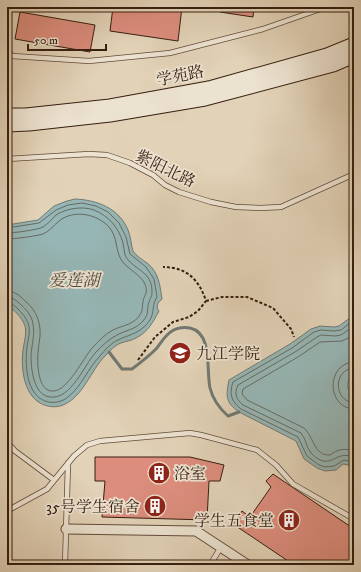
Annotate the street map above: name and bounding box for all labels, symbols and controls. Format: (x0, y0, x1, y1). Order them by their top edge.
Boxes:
scale bar (28, 26, 106, 52)
text: 50 m (34, 33, 58, 48)
street label: 学苑路 (155, 62, 206, 90)
street label: 紫阳北路 (132, 146, 199, 192)
water label: 爱莲湖 (49, 270, 102, 292)
school or university icon: 九江学院 (167, 340, 193, 366)
place label: 九江学院 (196, 344, 260, 364)
building icon: 浴室 (146, 460, 172, 486)
place label: 浴室 (174, 464, 206, 484)
building icon: 35号学生宿舍 (142, 493, 168, 519)
place label: 35号学生宿舍 (46, 497, 140, 517)
building icon: 学生五食堂 (276, 507, 302, 533)
place label: 学生五食堂 (194, 511, 274, 531)

